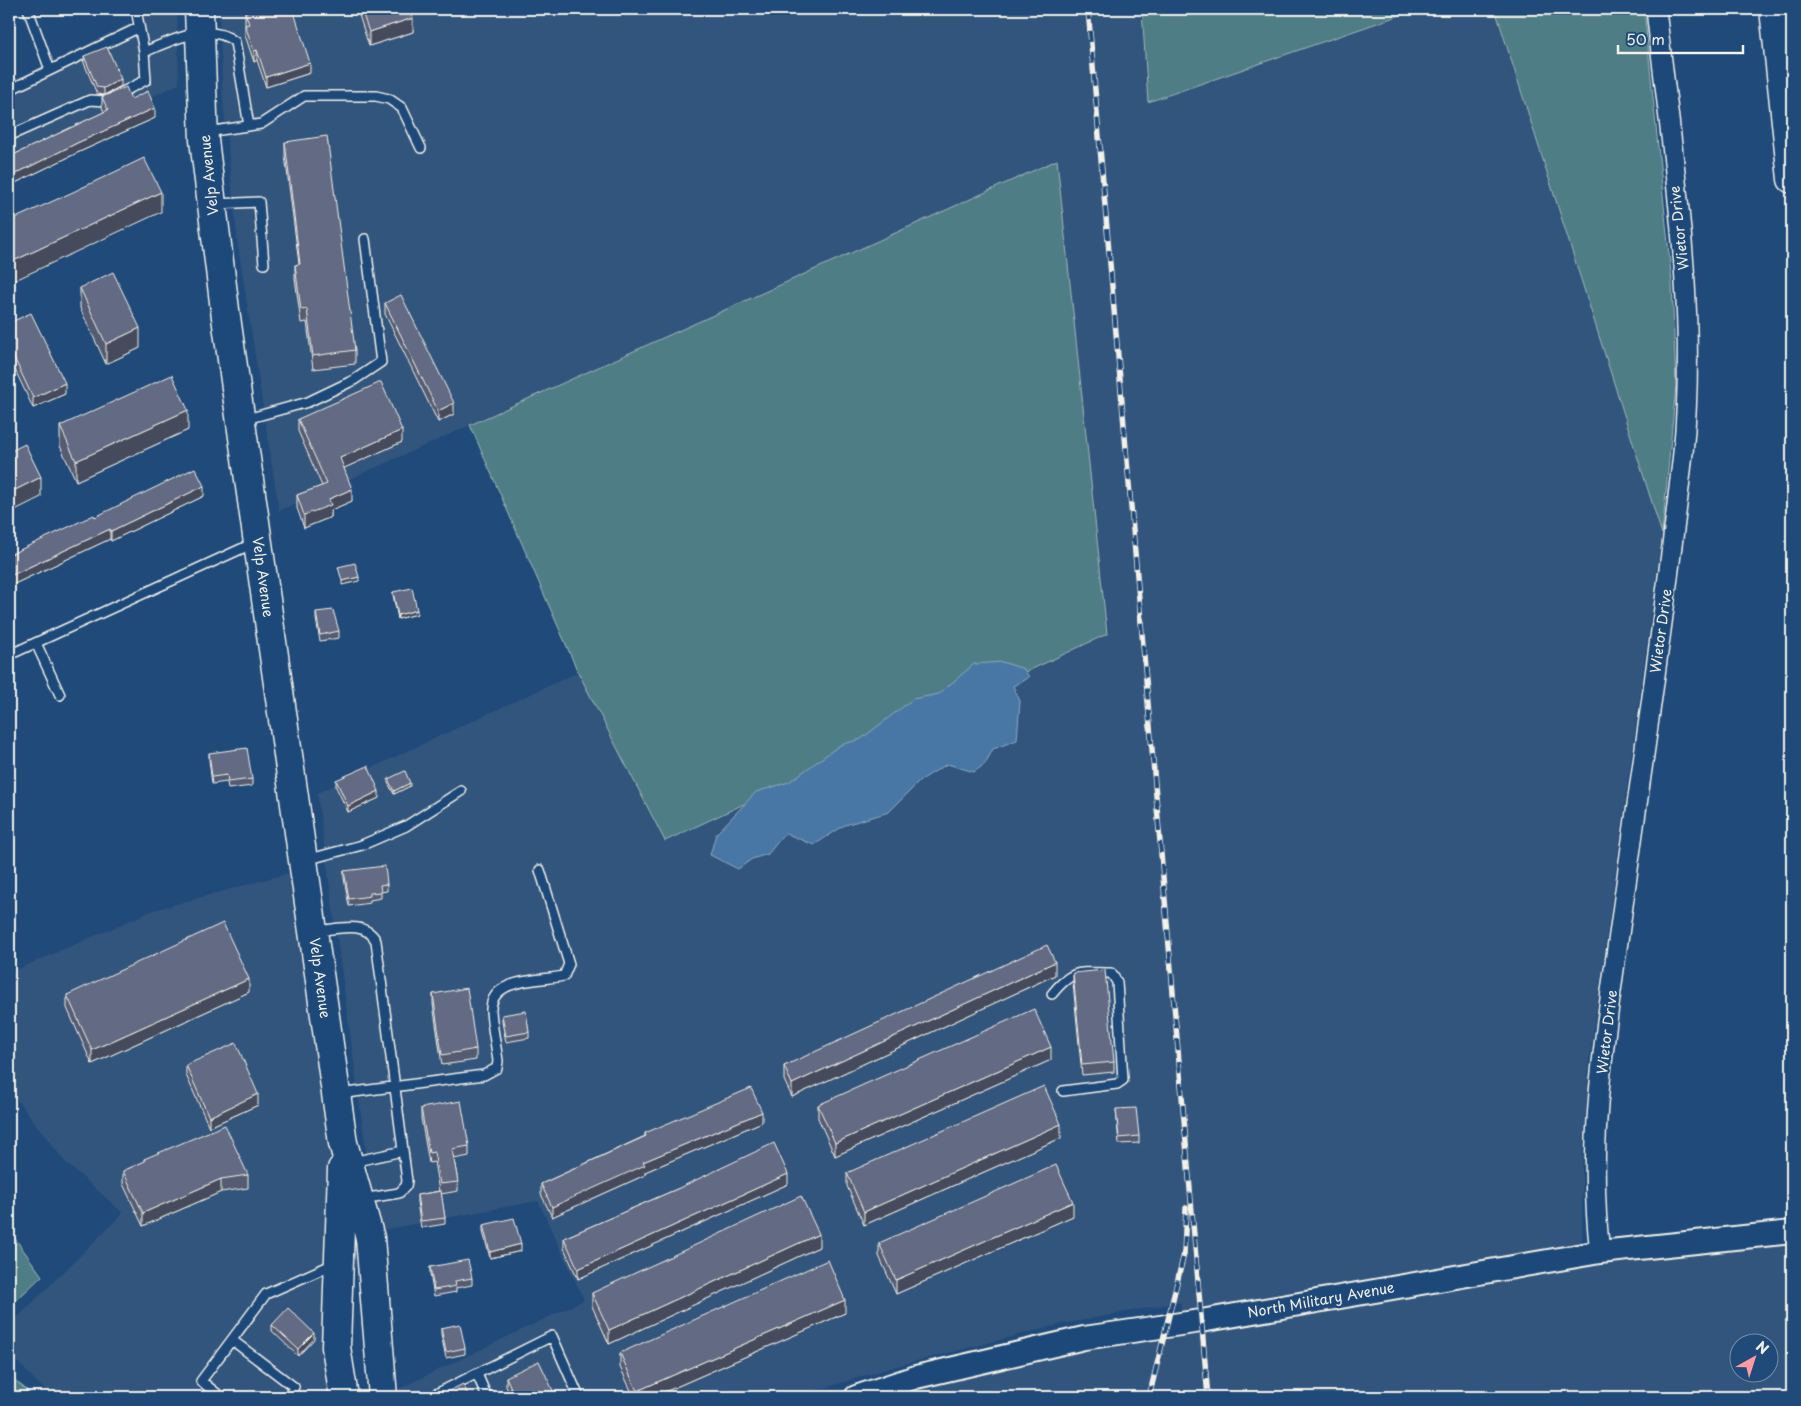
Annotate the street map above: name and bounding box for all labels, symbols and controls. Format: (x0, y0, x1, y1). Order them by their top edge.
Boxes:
scale bar (1618, 22, 1744, 54)
text: 50 m (1626, 27, 1665, 50)
street label: Velp Avenue (194, 133, 223, 216)
street label: Wietor Drive (1664, 185, 1693, 271)
street label: Velp Avenue (247, 535, 280, 619)
street label: Wietor Drive (1644, 587, 1677, 674)
street label: Velp Avenue (304, 936, 337, 1020)
street label: Wietor Drive (1591, 989, 1622, 1075)
street label: North Military Avenue (1246, 1276, 1396, 1323)
north arrow (1728, 1334, 1778, 1384)
text: N (1752, 1336, 1773, 1359)

